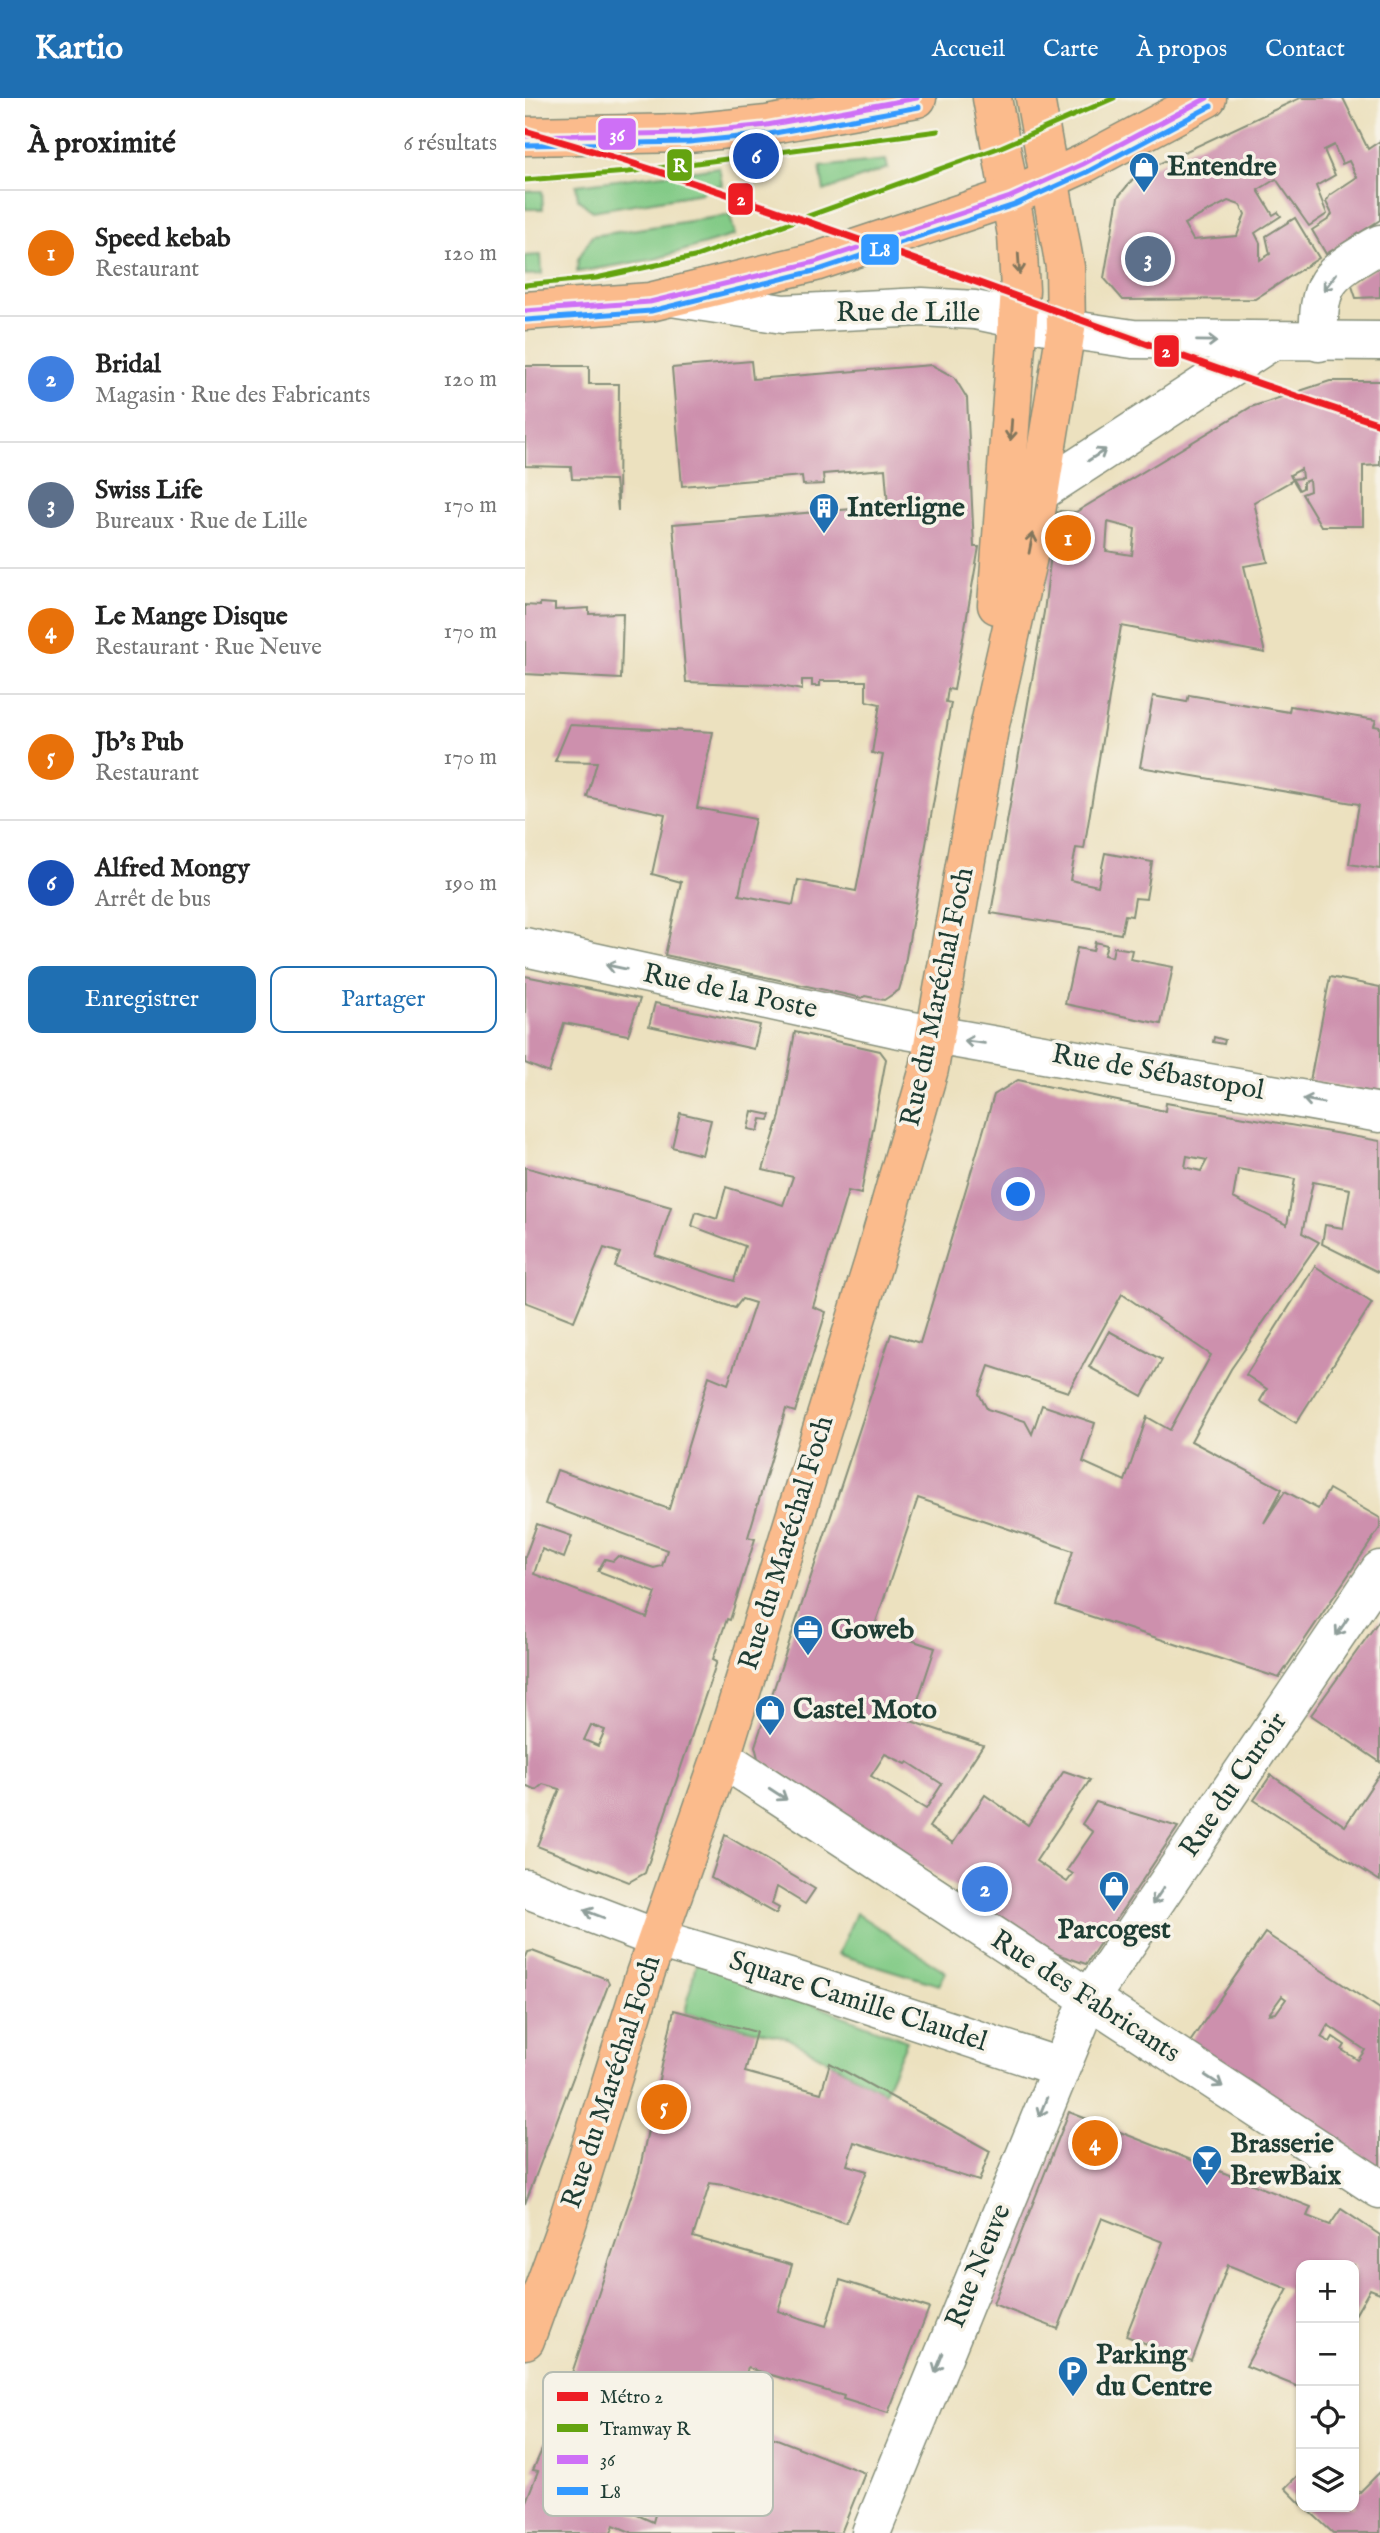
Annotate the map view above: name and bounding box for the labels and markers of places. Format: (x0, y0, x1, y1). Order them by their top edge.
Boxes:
pin: 6 (733, 130, 779, 182)
shop icon: Entendre (1127, 150, 1161, 194)
place label: Entendre (1167, 150, 1277, 185)
pin: 3 (1125, 233, 1171, 285)
building icon: Interligne (807, 491, 841, 535)
place label: Interligne (847, 491, 965, 526)
pin: 1 (1045, 512, 1091, 564)
office icon: Goweb (791, 1613, 825, 1657)
place label: Goweb (831, 1613, 914, 1648)
shop icon: Castel Moto (753, 1693, 787, 1737)
place label: Castel Moto (793, 1693, 937, 1728)
pin: 2 (962, 1863, 1008, 1915)
shop icon: Parcogest (1097, 1869, 1131, 1913)
place label: Parcogest (1058, 1913, 1171, 1948)
pin: 5 (641, 2081, 687, 2133)
pin: 4 (1072, 2117, 1118, 2169)
place label: Brasserie BrewBaix (1230, 2127, 1342, 2194)
bar icon: Brasserie BrewBaix (1190, 2143, 1224, 2187)
place label: Parking du Centre (1096, 2338, 1212, 2405)
parking icon: Parking du Centre (1056, 2354, 1090, 2398)

